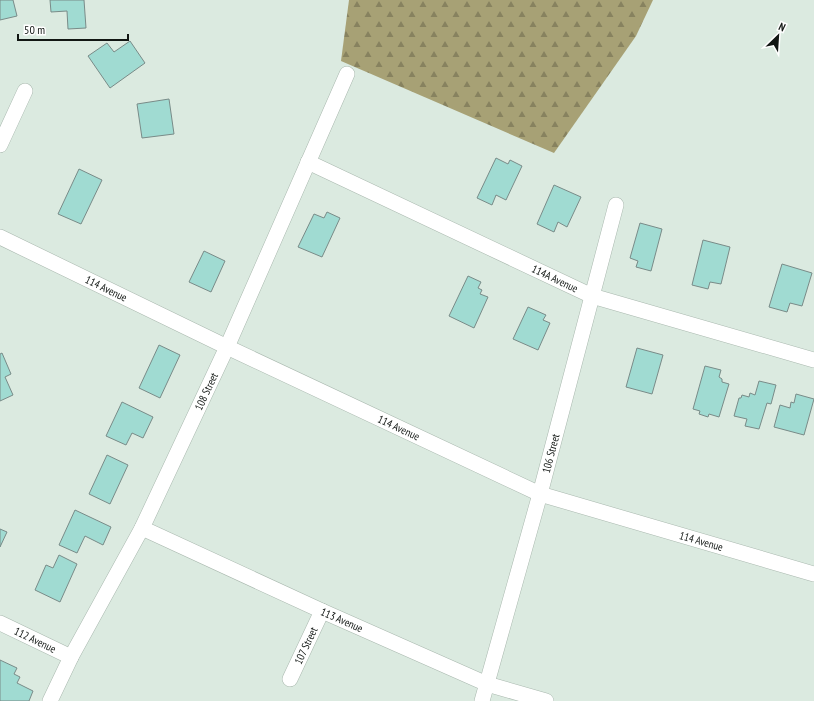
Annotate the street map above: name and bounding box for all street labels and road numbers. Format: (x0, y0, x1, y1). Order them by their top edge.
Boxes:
street label: 114A Avenue (529, 262, 581, 296)
street label: 114 Avenue (83, 272, 130, 305)
street label: 108 Street (191, 370, 221, 412)
street label: 114 Avenue (376, 412, 422, 444)
street label: 106 Street (539, 432, 563, 474)
street label: 114 Avenue (678, 528, 725, 554)
street label: 113 Avenue (319, 604, 366, 635)
street label: 112 Avenue (12, 624, 59, 656)
street label: 107 Street (291, 625, 321, 666)

